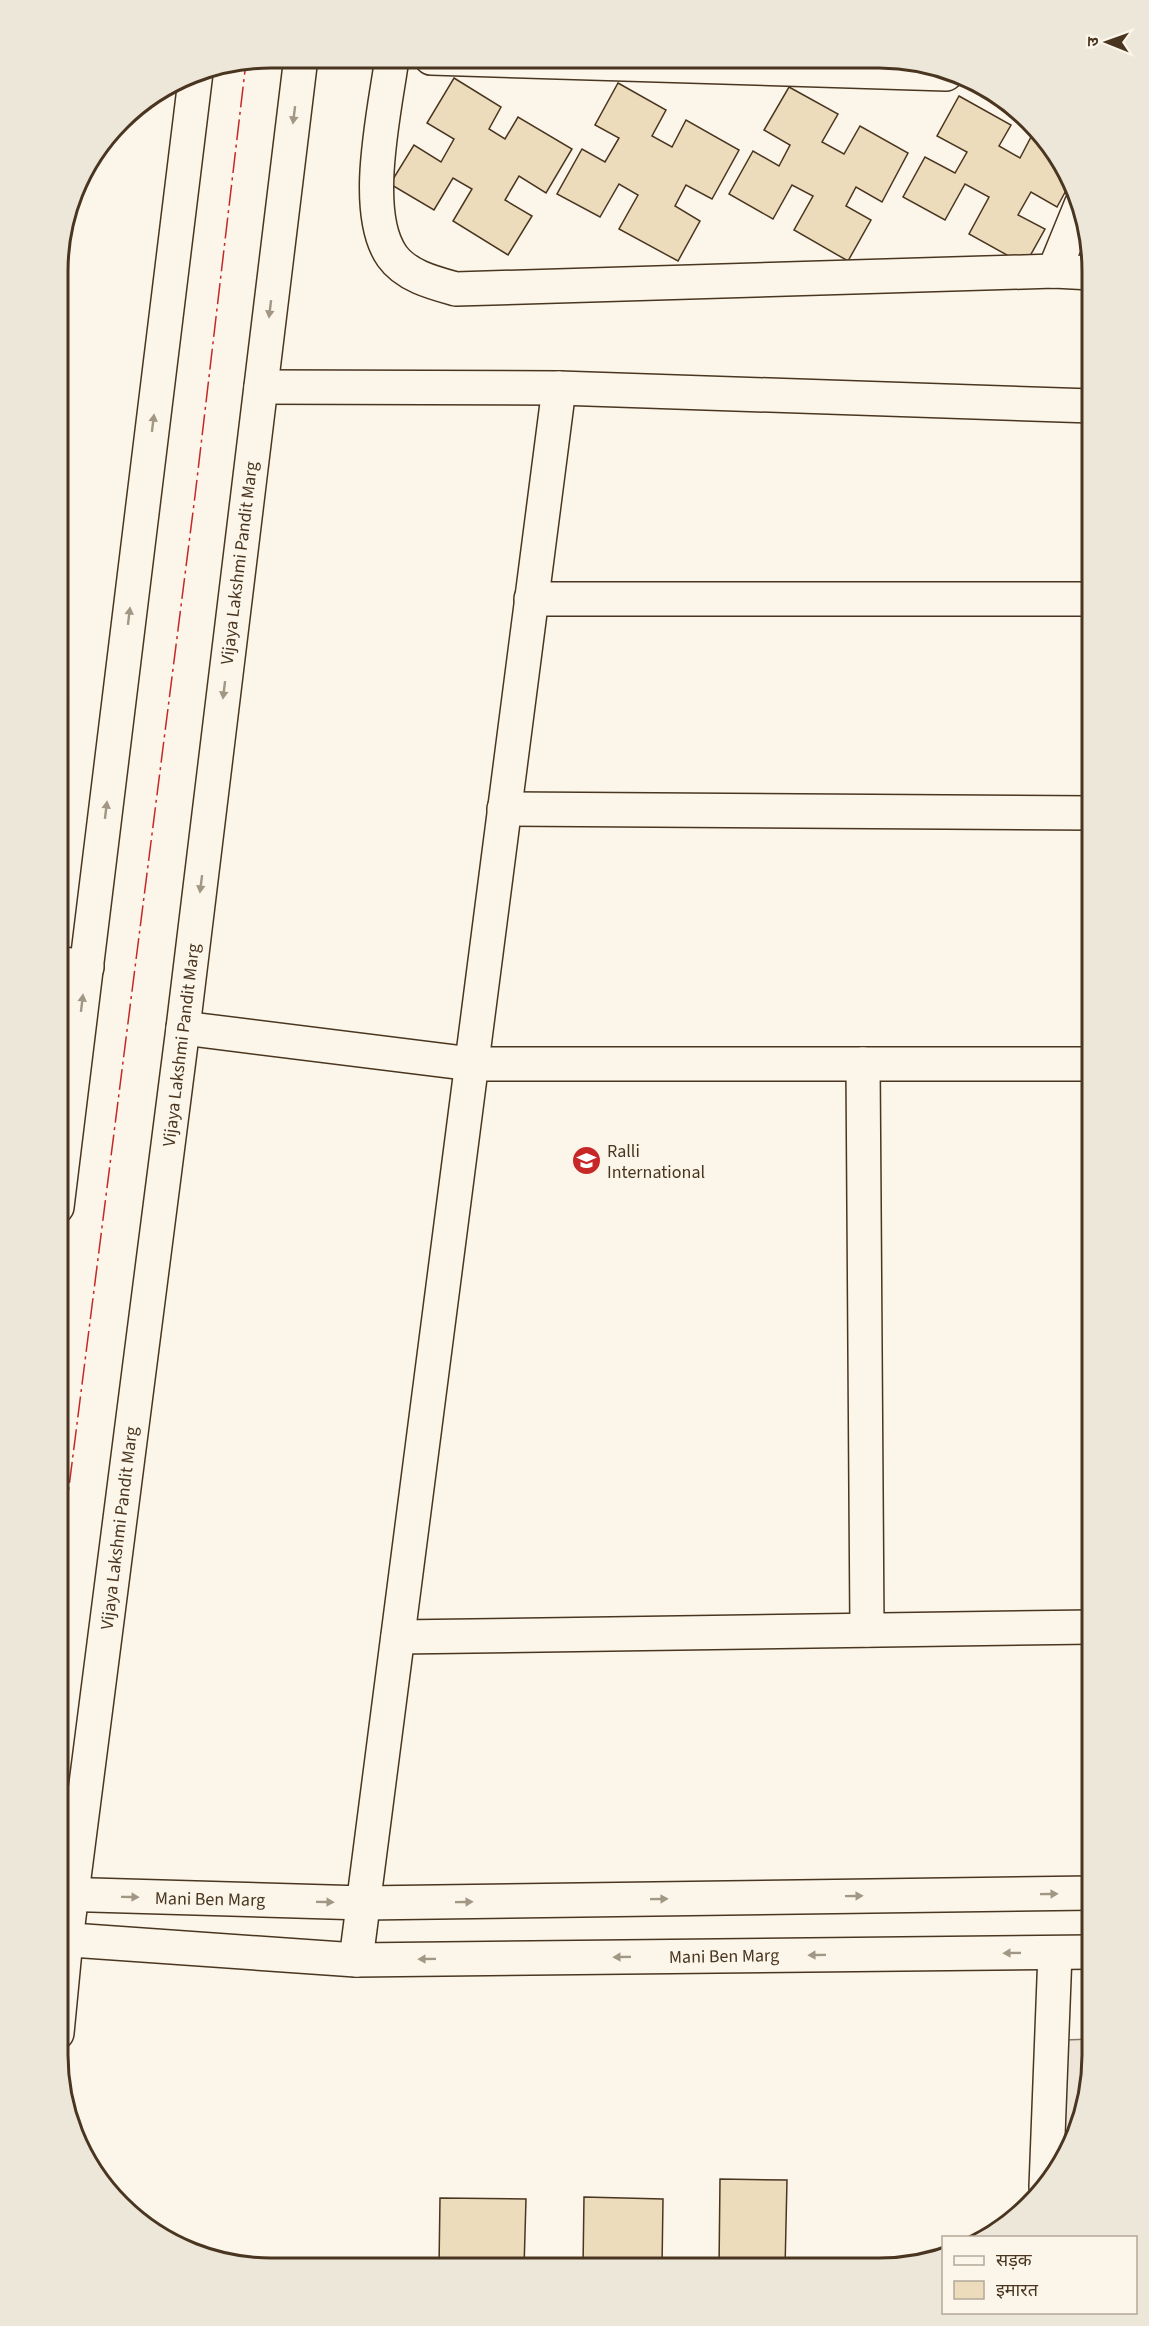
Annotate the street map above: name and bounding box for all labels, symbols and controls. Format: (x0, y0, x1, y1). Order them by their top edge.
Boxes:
north arrow (1077, 12, 1137, 72)
text: उ (1082, 36, 1104, 47)
one-way arrow (289, 106, 299, 125)
one-way arrow (266, 299, 275, 318)
one-way arrow (148, 413, 158, 432)
street label: Vijaya Lakshmi Pandit Marg (215, 460, 264, 666)
one-way arrow (125, 607, 134, 626)
one-way arrow (219, 681, 229, 700)
one-way arrow (101, 800, 110, 819)
one-way arrow (196, 874, 205, 893)
street label: Vijaya Lakshmi Pandit Marg (157, 942, 206, 1148)
one-way arrow (77, 994, 87, 1013)
place label: Ralli International (607, 1139, 705, 1185)
school or university icon: Ralli International (570, 1145, 602, 1177)
street label: Vijaya Lakshmi Pandit Marg (95, 1425, 144, 1631)
street label: Mani Ben Marg (155, 1886, 265, 1913)
one-way arrow (1040, 1889, 1059, 1899)
one-way arrow (845, 1892, 864, 1901)
one-way arrow (121, 1893, 140, 1902)
one-way arrow (650, 1894, 669, 1904)
one-way arrow (316, 1897, 335, 1907)
one-way arrow (455, 1897, 474, 1906)
street label: Mani Ben Marg (669, 1943, 779, 1970)
one-way arrow (1003, 1948, 1022, 1958)
one-way arrow (808, 1950, 827, 1960)
one-way arrow (613, 1952, 632, 1962)
one-way arrow (418, 1954, 437, 1964)
legend (942, 2236, 1137, 2314)
text: सड़क (996, 2248, 1033, 2273)
text: इमारत (996, 2278, 1039, 2303)

